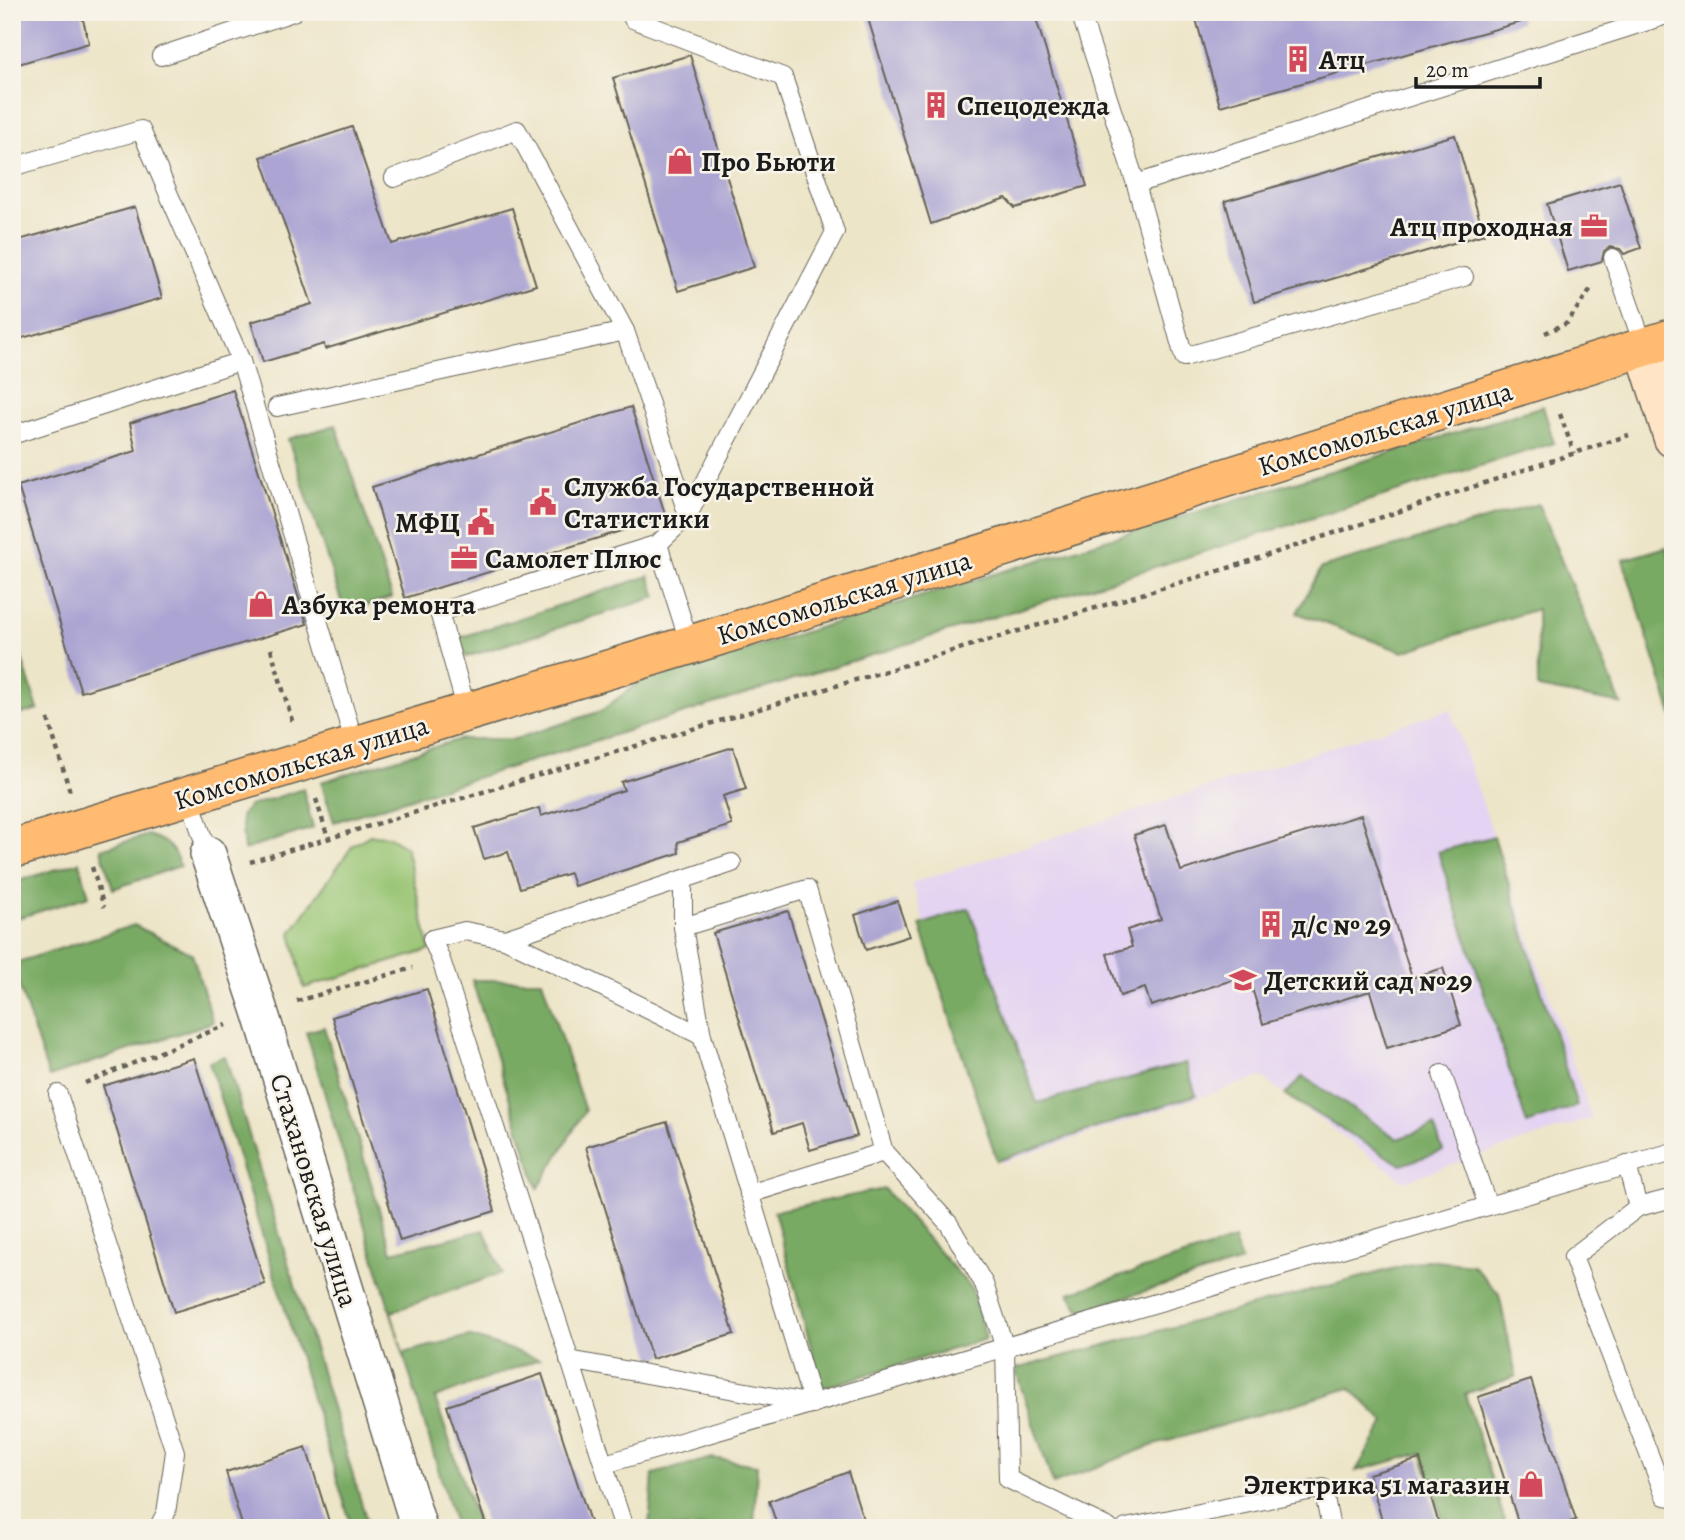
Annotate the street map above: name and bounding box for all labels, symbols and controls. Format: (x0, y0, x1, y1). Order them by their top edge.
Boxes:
place label: Атц (1318, 41, 1365, 79)
building icon: Атц (1283, 44, 1313, 74)
scale bar (1416, 46, 1540, 90)
text: 20 m (1426, 56, 1469, 84)
place label: Спецодежда (957, 87, 1110, 125)
building icon: Спецодежда (921, 90, 951, 120)
place label: Про Бьюти (701, 143, 836, 181)
shop icon: Про Бьюти (665, 146, 695, 176)
place label: Атц проходная (1389, 208, 1573, 246)
office icon: Атц проходная (1579, 211, 1609, 241)
street label: Комсомольская улица (1253, 372, 1517, 486)
place label: Служба Государственной Статистики (564, 468, 875, 538)
public building icon: Служба Государственной Статистики (528, 487, 558, 517)
place label: МФЦ (395, 504, 460, 542)
public building icon: МФЦ (466, 507, 496, 537)
place label: Самолет Плюс (485, 540, 662, 578)
street label: Комсомольская улица (712, 541, 976, 655)
office icon: Самолет Плюс (449, 543, 479, 573)
place label: Азбука ремонта (281, 586, 476, 624)
shop icon: Азбука ремонта (246, 589, 276, 619)
street label: Комсомольская улица (169, 706, 433, 820)
place label: д/с № 29 (1291, 906, 1391, 944)
building icon: д/с № 29 (1256, 909, 1286, 939)
place label: Детский сад №29 (1264, 962, 1472, 1000)
school or university icon: Детский сад №29 (1228, 965, 1258, 995)
street label: Стахановская улица (260, 1069, 368, 1312)
place label: Электрика 51 магазин (1243, 1466, 1510, 1504)
shop icon: Электрика 51 магазин (1516, 1469, 1546, 1499)

